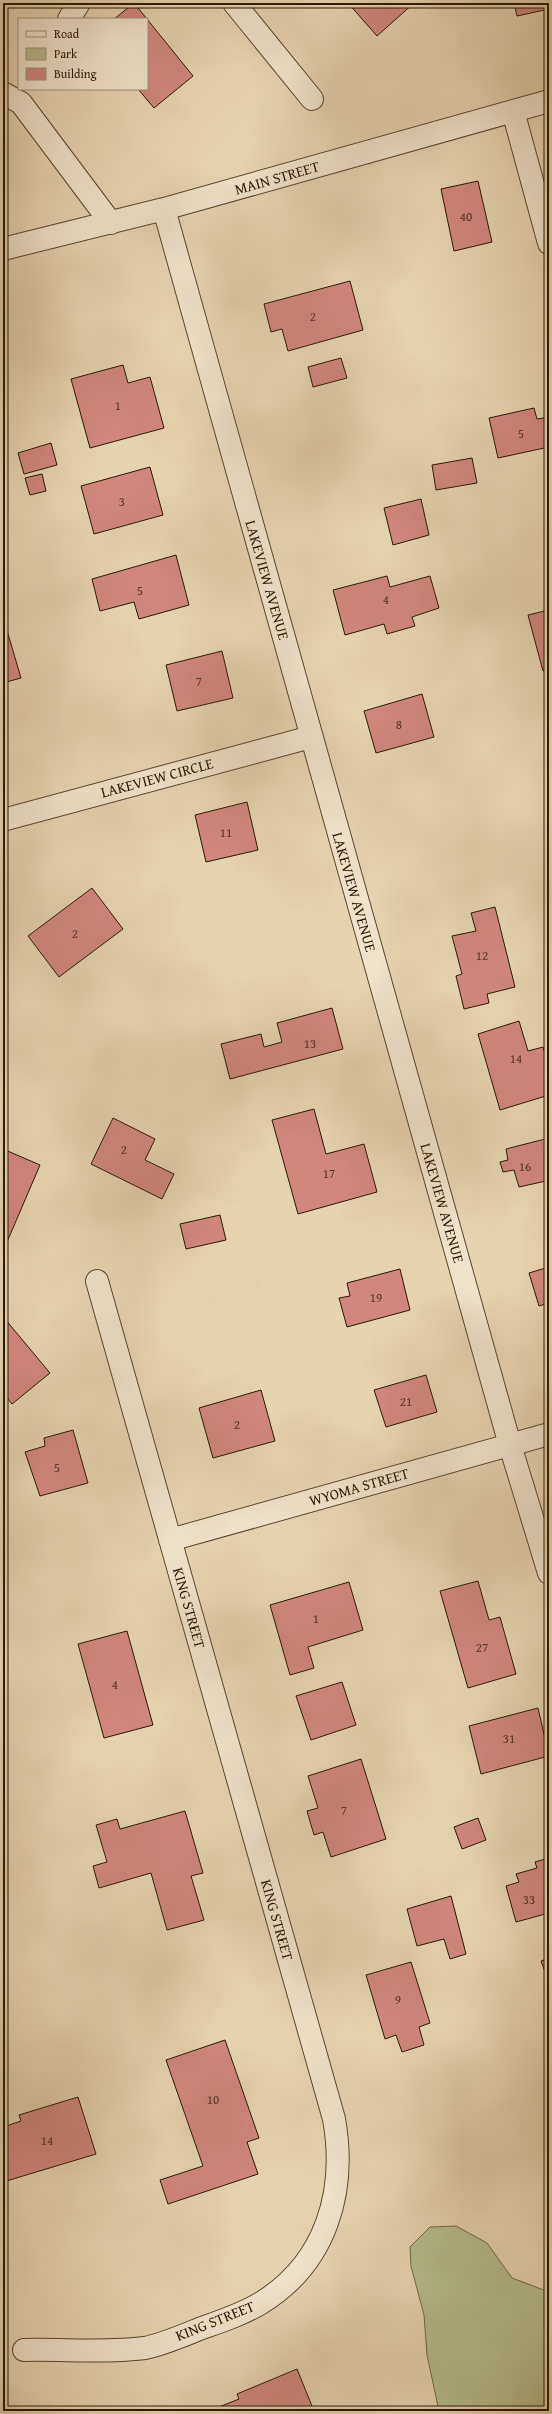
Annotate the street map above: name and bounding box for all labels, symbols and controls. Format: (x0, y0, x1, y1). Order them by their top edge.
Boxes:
legend (18, 18, 148, 90)
text: Road (54, 25, 80, 42)
text: Park (54, 45, 78, 62)
text: Building (54, 65, 97, 82)
street label: MAIN STREET (232, 155, 322, 200)
house number: 40 (460, 207, 472, 226)
house number: 2 (310, 307, 316, 326)
house number: 1 (115, 396, 121, 415)
house number: 5 (518, 424, 524, 443)
house number: 3 (119, 492, 125, 511)
street label: LAKEVIEW AVENUE (240, 518, 295, 643)
house number: 5 (137, 581, 143, 600)
house number: 4 (383, 590, 389, 609)
house number: 7 (196, 672, 202, 691)
house number: 8 (396, 715, 402, 734)
street label: LAKEVIEW CIRCLE (98, 752, 216, 803)
house number: 11 (220, 823, 232, 842)
street label: LAKEVIEW AVENUE (327, 830, 382, 955)
house number: 2 (72, 924, 78, 943)
house number: 12 (476, 946, 488, 965)
house number: 13 (304, 1034, 316, 1053)
house number: 14 (510, 1049, 522, 1068)
house number: 2 (121, 1140, 127, 1159)
street label: LAKEVIEW AVENUE (415, 1141, 470, 1266)
house number: 16 (519, 1157, 531, 1176)
house number: 17 (323, 1164, 335, 1183)
house number: 19 (370, 1288, 382, 1307)
house number: 21 (400, 1392, 412, 1411)
house number: 2 (234, 1415, 240, 1434)
house number: 5 (54, 1458, 60, 1477)
street label: WYOMA STREET (306, 1462, 412, 1511)
street label: KING STREET (168, 1565, 211, 1651)
house number: 1 (313, 1609, 319, 1628)
house number: 27 (476, 1638, 488, 1657)
house number: 4 (112, 1675, 118, 1694)
house number: 31 (503, 1729, 515, 1748)
house number: 7 (341, 1801, 347, 1820)
street label: KING STREET (256, 1877, 299, 1963)
house number: 33 (523, 1890, 535, 1909)
house number: 9 (395, 1990, 401, 2009)
house number: 10 (207, 2090, 219, 2109)
house number: 14 (41, 2131, 53, 2150)
street label: KING STREET (172, 2295, 258, 2346)

